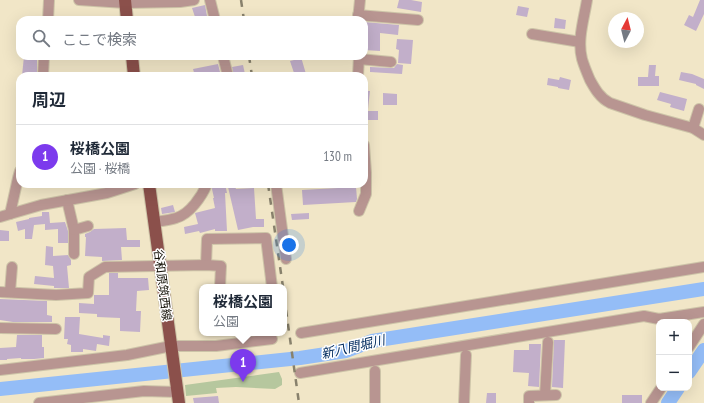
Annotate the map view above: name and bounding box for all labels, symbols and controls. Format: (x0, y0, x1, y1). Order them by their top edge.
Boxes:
north arrow (608, 12, 644, 48)
search box (16, 16, 368, 60)
icon: search (30, 27, 52, 49)
text: ここで検索 (62, 30, 137, 49)
text: 周辺 (32, 89, 66, 111)
text: 桜橋公園 (70, 139, 130, 158)
text: 1 (42, 148, 48, 165)
text: 130 m (323, 148, 352, 165)
text: 公園 · 桜橋 (70, 160, 130, 177)
your location (279, 235, 299, 255)
street label: 谷和原筑西線 (151, 248, 175, 322)
popup (199, 284, 287, 336)
text: 桜橋公園 (213, 292, 273, 311)
text: 公園 (213, 313, 239, 330)
map controls (656, 319, 692, 391)
button: + (656, 319, 692, 355)
water label: 新八間堀川 (319, 331, 389, 363)
pin: 1 (230, 349, 256, 382)
button: − (656, 355, 692, 391)

